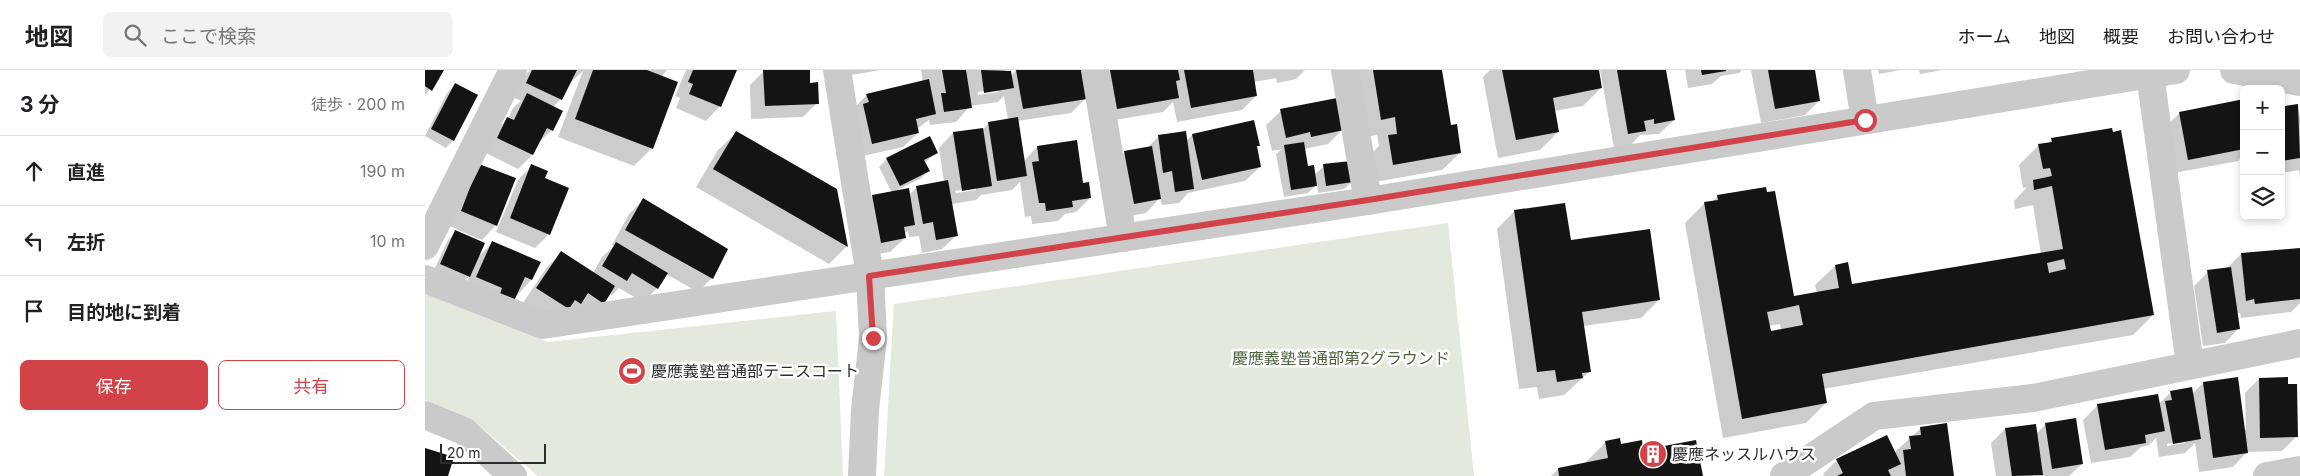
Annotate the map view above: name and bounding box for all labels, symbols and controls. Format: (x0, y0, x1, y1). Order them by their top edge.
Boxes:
search box (103, 12, 453, 57)
icon: search (121, 21, 149, 49)
text: 地図 (25, 22, 73, 51)
text: ここで検索 (161, 25, 256, 48)
text: ホーム (1958, 26, 2011, 47)
text: 地図 (2039, 26, 2075, 47)
text: 概要 (2103, 26, 2139, 47)
text: お問い合わせ (2167, 26, 2275, 47)
map controls (2240, 85, 2285, 220)
button: + (2240, 85, 2285, 130)
text: 3 分 (20, 92, 60, 117)
text: 徒歩 · 200 m (311, 94, 405, 114)
route start (1854, 109, 1877, 132)
button: − (2240, 130, 2285, 175)
icon: ahead (20, 157, 48, 185)
text: 直進 (67, 161, 105, 184)
text: 190 m (360, 161, 405, 181)
button: layers (2240, 175, 2285, 220)
icon: left (20, 227, 48, 255)
text: 左折 (67, 231, 105, 254)
text: 10 m (370, 231, 405, 251)
icon: arrive (20, 297, 48, 325)
text: 目的地に到着 (67, 301, 181, 324)
route end (862, 327, 885, 350)
park label: 慶應義塾普通部第2グラウンド (1232, 348, 1450, 368)
sports icon: 慶應義塾普通部テニスコート (617, 356, 647, 386)
button: 保存 (20, 360, 208, 410)
button: 共有 (218, 360, 405, 410)
place label: 慶應義塾普通部テニスコート (651, 361, 859, 381)
building icon: 慶應ネッスルハウス (1638, 439, 1668, 469)
scale bar (440, 441, 546, 464)
text: 20 m (447, 444, 481, 461)
place label: 慶應ネッスルハウス (1672, 444, 1816, 464)

